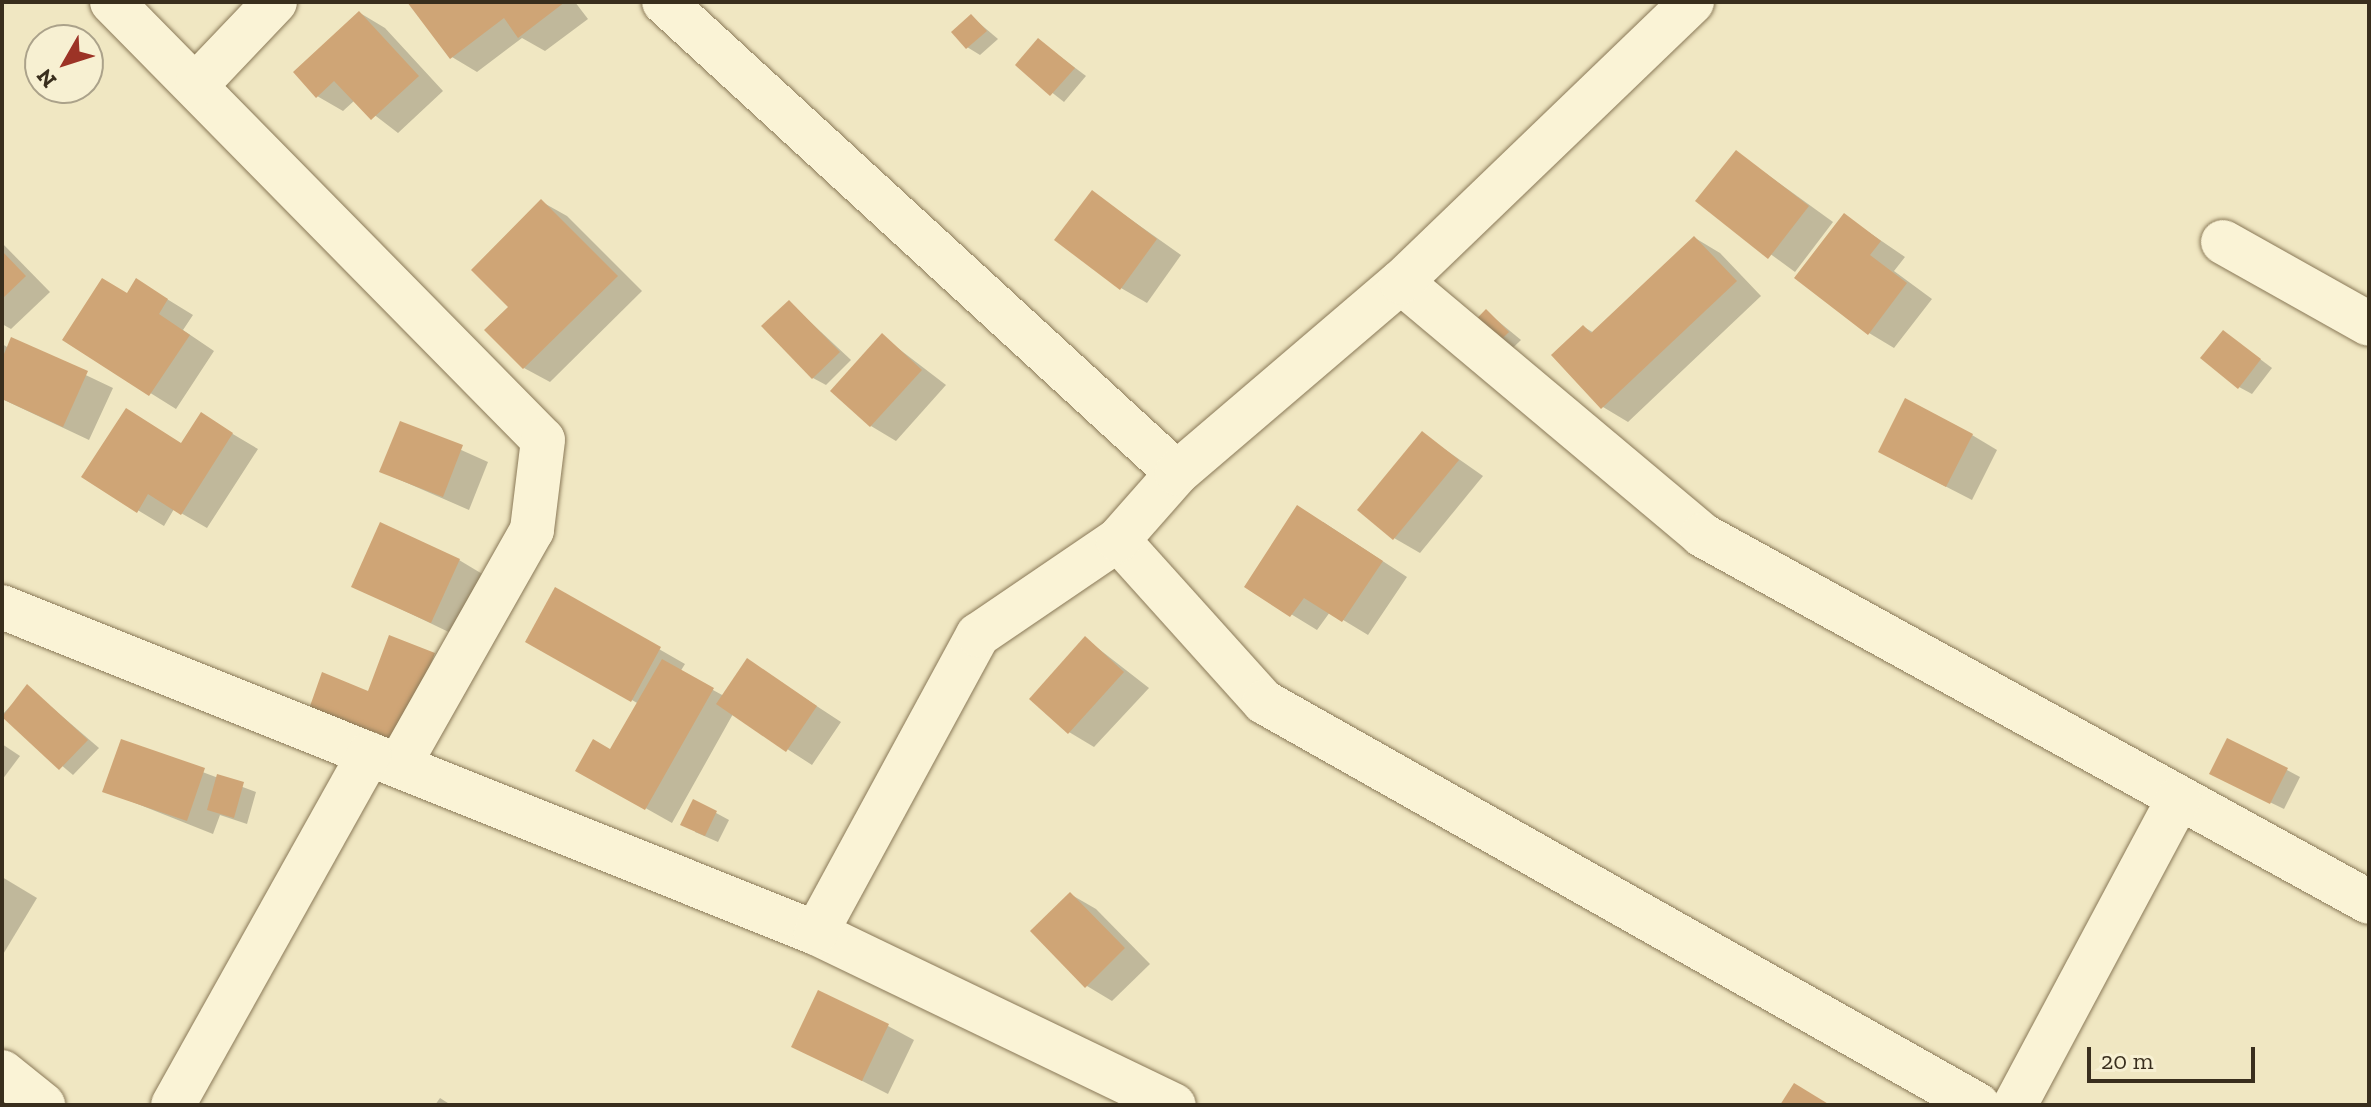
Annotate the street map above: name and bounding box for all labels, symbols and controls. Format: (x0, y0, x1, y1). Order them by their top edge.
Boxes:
north arrow (24, 24, 104, 104)
text: N (31, 63, 62, 93)
scale bar (2091, 1031, 2259, 1081)
text: 20 m (2101, 1046, 2153, 1075)

